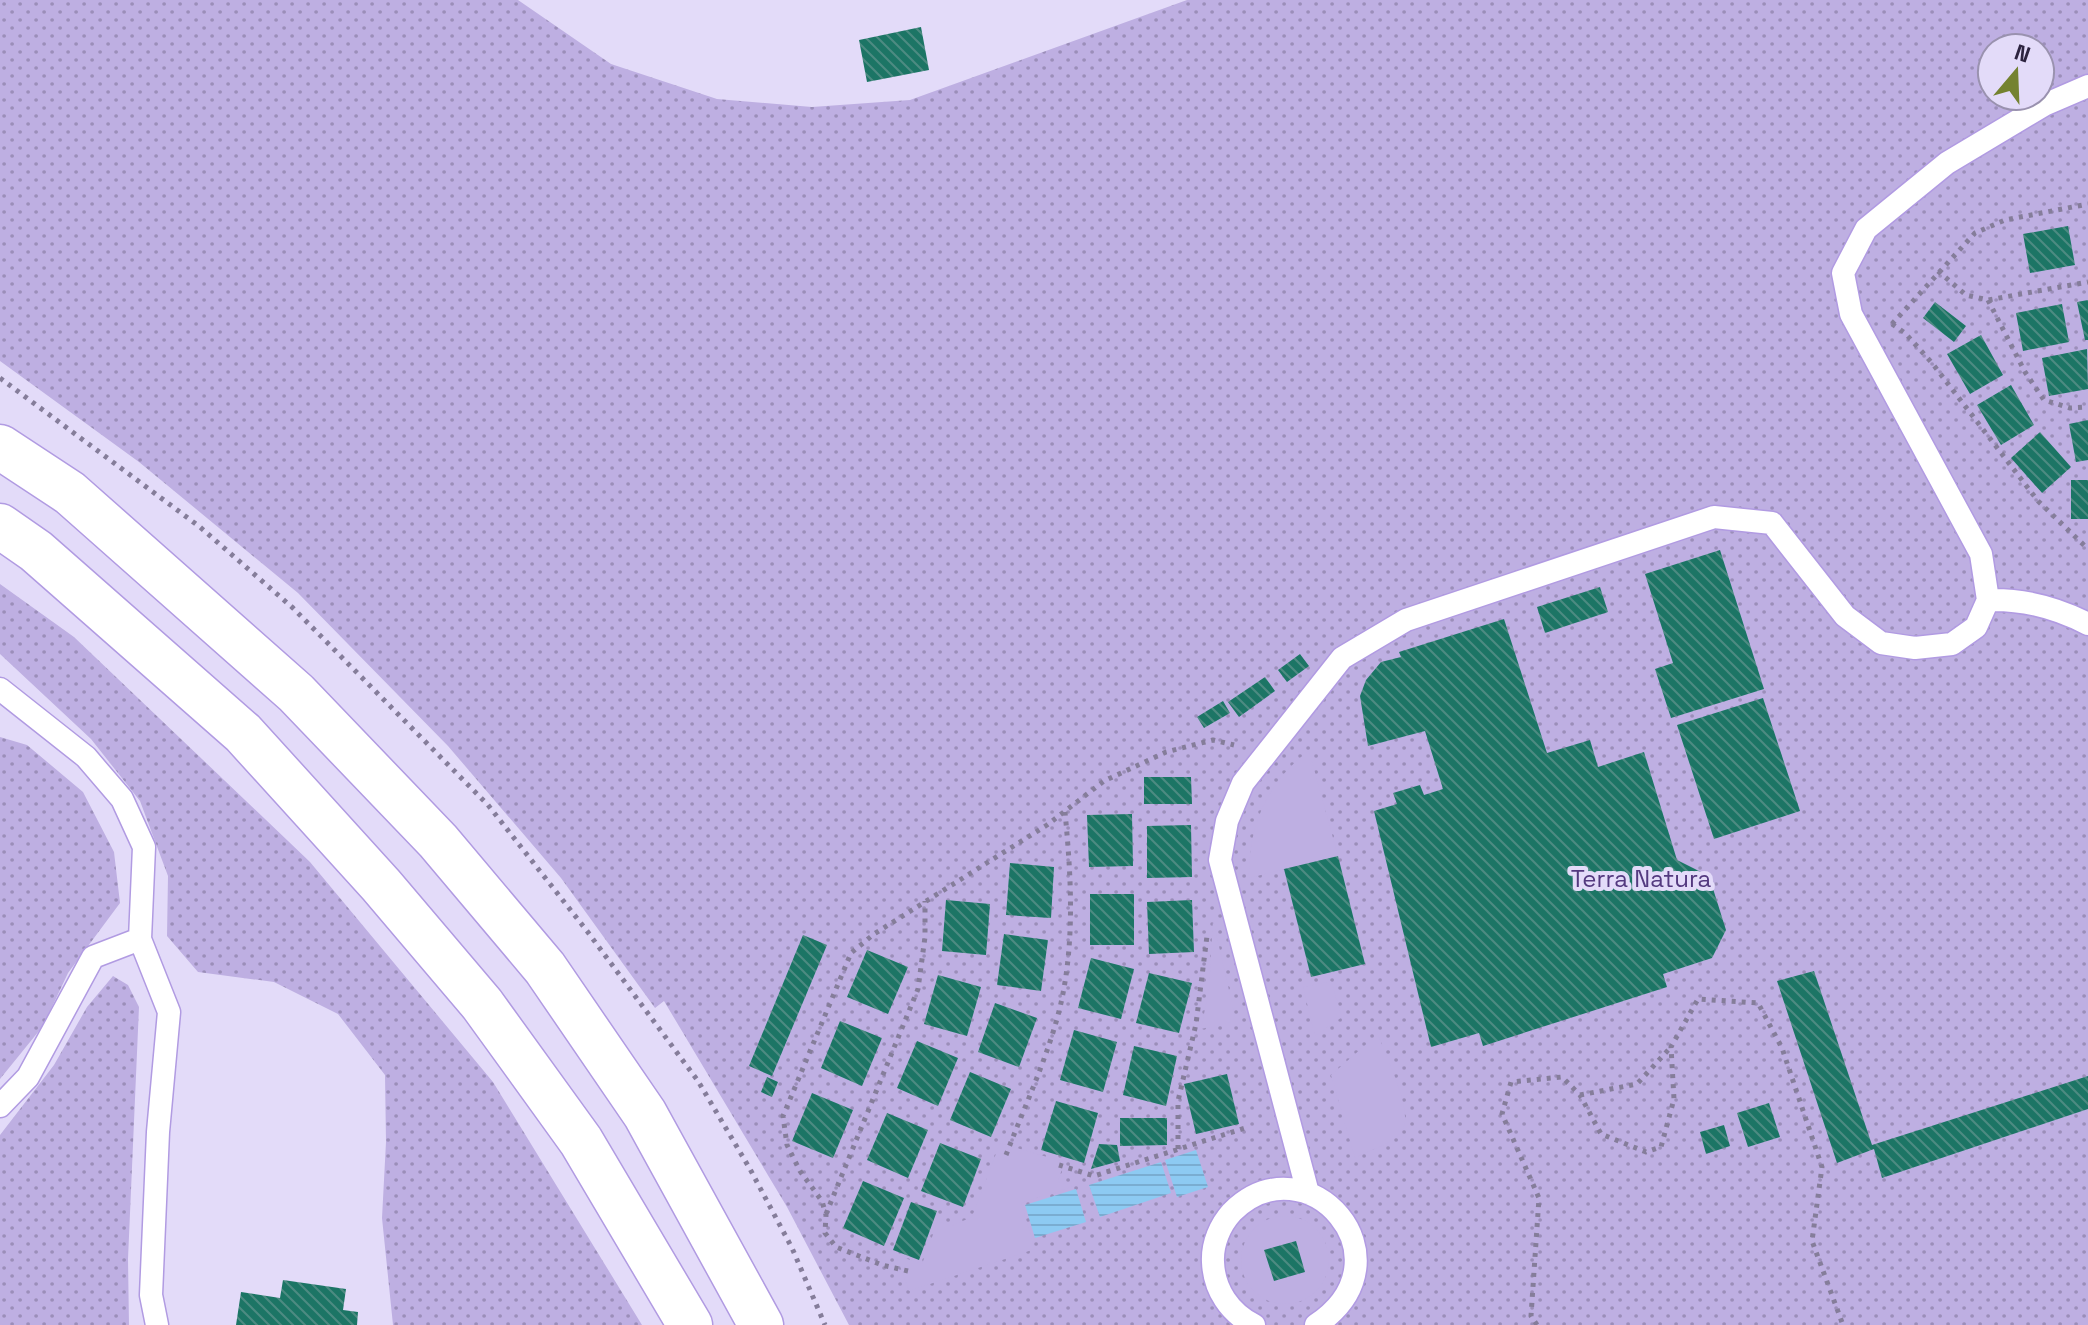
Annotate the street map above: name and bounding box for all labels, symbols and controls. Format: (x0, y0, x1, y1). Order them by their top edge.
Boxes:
north arrow (1976, 32, 2056, 112)
text: N (2011, 37, 2034, 69)
park label: Terra Natura (1571, 863, 1712, 894)

